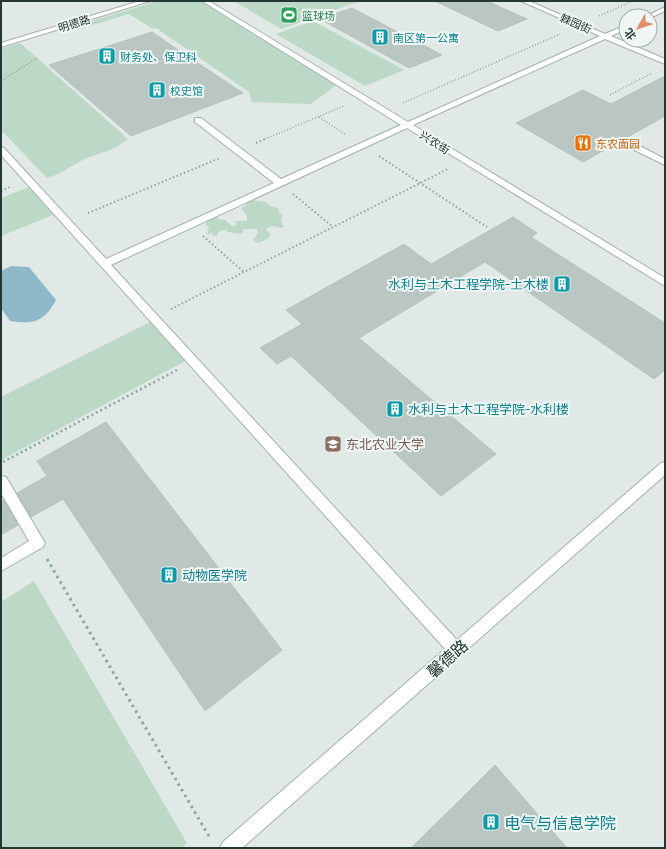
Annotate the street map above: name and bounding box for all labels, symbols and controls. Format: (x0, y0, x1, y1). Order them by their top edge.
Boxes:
sports icon: 篮球场 (279, 5, 299, 25)
north arrow (618, 8, 658, 48)
place label: 篮球场 (302, 9, 335, 22)
street label: 棘园街 (558, 10, 594, 36)
street label: 明德路 (56, 12, 92, 34)
text: 北 (621, 26, 638, 43)
building icon: 南区第一公寓 (370, 27, 390, 47)
place label: 南区第一公寓 (393, 31, 459, 44)
building icon: 财务处、保卫科 (97, 46, 117, 66)
place label: 财务处、保卫科 (120, 50, 197, 63)
building icon: 校史馆 (147, 80, 167, 100)
place label: 校史馆 (170, 84, 203, 97)
street label: 兴农街 (418, 128, 452, 156)
restaurant icon: 东农面园 (573, 133, 593, 153)
place label: 东农面园 (596, 137, 640, 150)
building icon: 水利与土木工程学院-土木楼 (552, 274, 572, 294)
place label: 水利与土木工程学院-土木楼 (388, 276, 549, 292)
building icon: 水利与土木工程学院-水利楼 (385, 399, 405, 419)
place label: 水利与土木工程学院-水利楼 (408, 401, 569, 417)
school or university icon: 东北农业大学 (323, 434, 343, 454)
place label: 东北农业大学 (346, 436, 424, 452)
building icon: 动物医学院 (159, 565, 179, 585)
place label: 动物医学院 (182, 567, 247, 583)
street label: 馨德路 (423, 635, 471, 681)
building icon: 电气与信息学院 (481, 812, 501, 832)
place label: 电气与信息学院 (504, 813, 616, 832)

